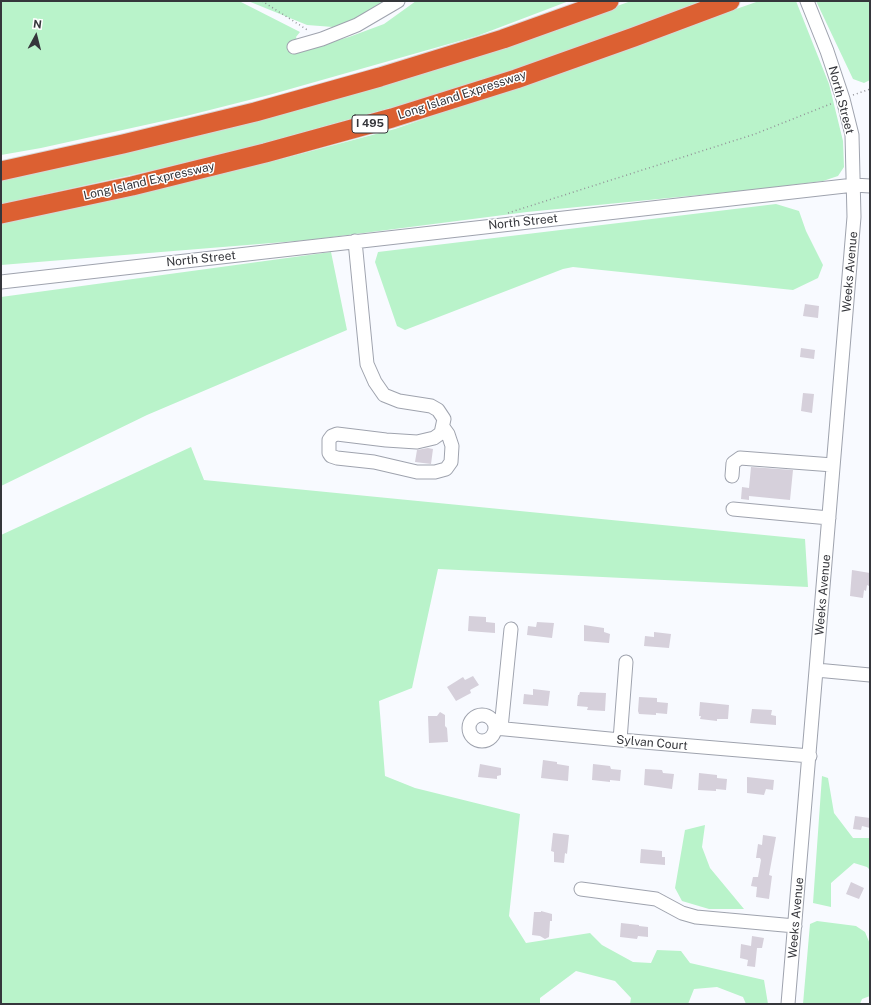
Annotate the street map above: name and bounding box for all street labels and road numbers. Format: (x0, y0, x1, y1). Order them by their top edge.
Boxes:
street label: North Street (825, 64, 857, 136)
street label: Long Island Expressway (396, 67, 528, 123)
road number: I 495 (352, 115, 388, 133)
street label: Long Island Expressway (82, 159, 216, 203)
street label: North Street (488, 211, 558, 233)
street label: Weeks Avenue (839, 231, 861, 313)
street label: North Street (166, 248, 236, 270)
street label: Weeks Avenue (812, 554, 834, 636)
street label: Sylvan Court (616, 733, 688, 753)
street label: Weeks Avenue (785, 877, 807, 959)

